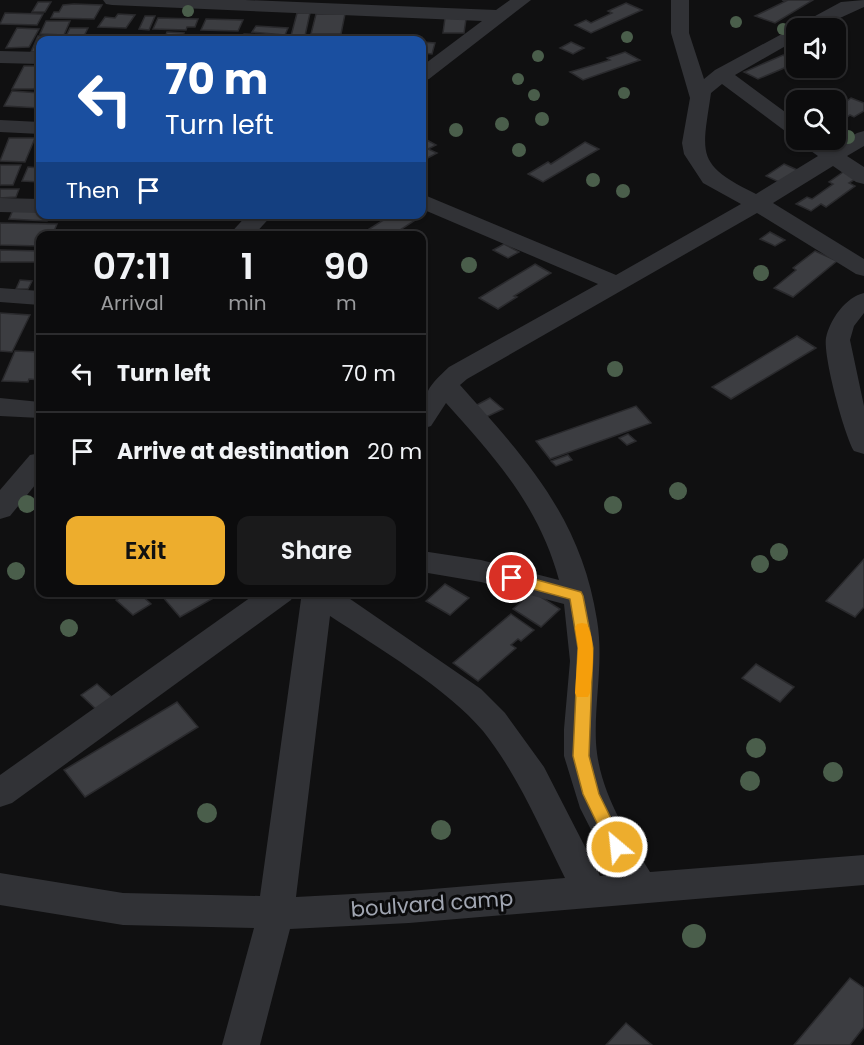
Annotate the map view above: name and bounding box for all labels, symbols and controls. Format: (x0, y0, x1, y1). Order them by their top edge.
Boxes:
map controls (786, 18, 846, 150)
button: sound (786, 18, 846, 78)
text: 70 m (165, 50, 268, 109)
icon: left (66, 60, 144, 138)
button: search (786, 90, 846, 150)
text: Turn left (165, 106, 274, 143)
icon: arrive (132, 174, 165, 207)
text: Then (66, 175, 120, 206)
text: 07:11 (93, 241, 171, 292)
text: 1 (241, 241, 254, 292)
text: 90 (323, 241, 369, 292)
text: Arrival (101, 289, 164, 317)
text: min (228, 289, 267, 317)
text: m (336, 289, 357, 317)
icon: left (66, 357, 99, 390)
text: Turn left (117, 358, 211, 389)
text: 70 m (342, 358, 396, 389)
icon: arrive (66, 435, 99, 468)
text: Arrive at destination (117, 436, 349, 467)
text: 20 m (367, 436, 422, 467)
button: Exit (66, 516, 225, 585)
button: Share (237, 516, 396, 585)
pin (486, 552, 537, 603)
icon: arrive (495, 561, 528, 594)
position arrow (585, 815, 649, 879)
street label: boulvard camp (350, 883, 514, 924)

